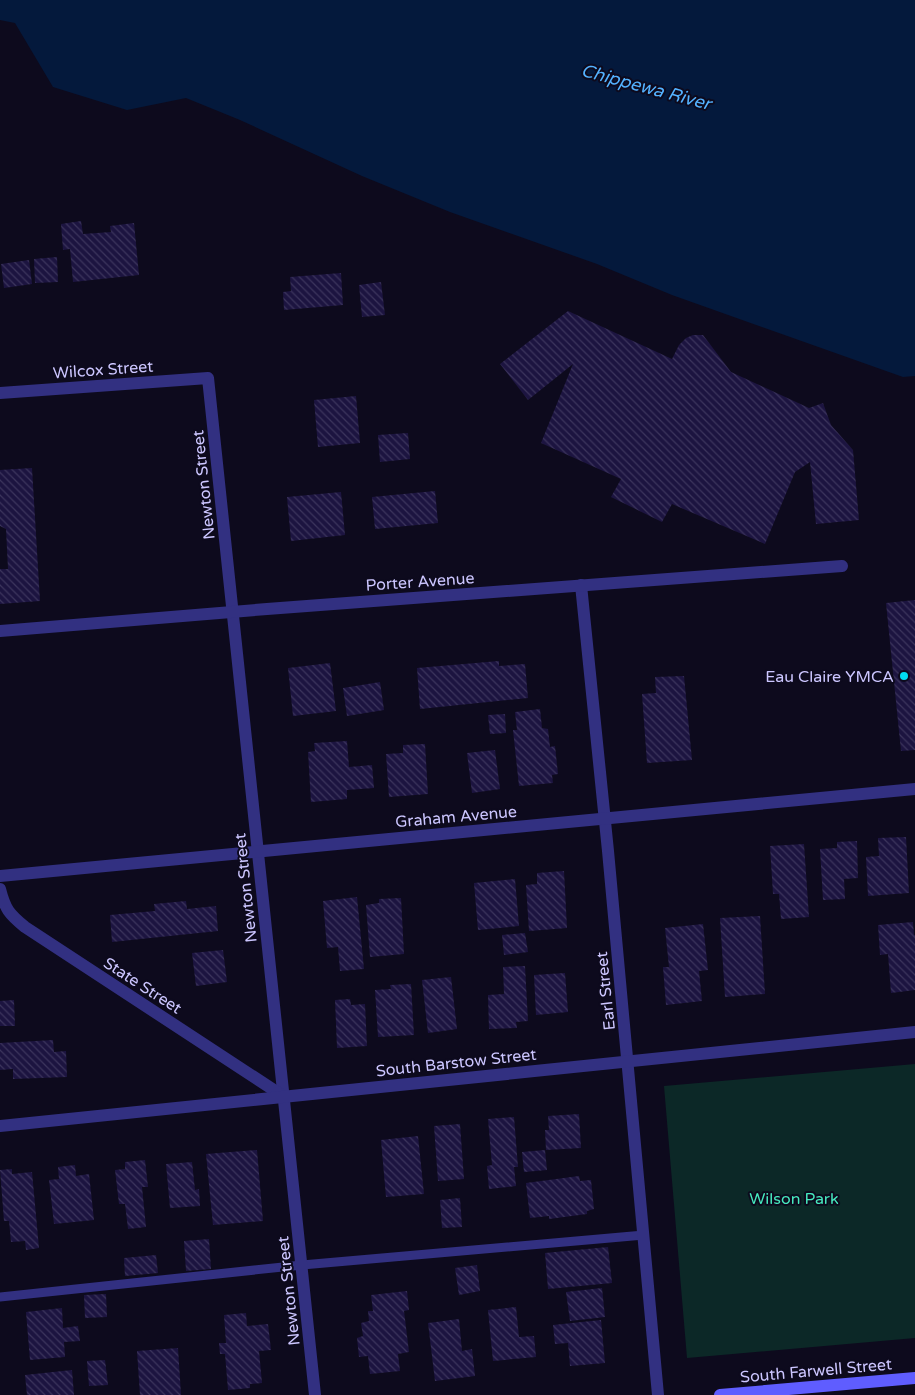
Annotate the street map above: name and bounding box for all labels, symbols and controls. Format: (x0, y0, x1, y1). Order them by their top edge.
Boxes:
water label: Chippewa River (579, 59, 715, 115)
street label: Wilcox Street (52, 357, 154, 383)
street label: Newton Street (188, 429, 220, 541)
street label: Porter Avenue (365, 568, 475, 596)
place label: Eau Claire YMCA (765, 667, 894, 687)
marker: Eau Claire YMCA (898, 670, 910, 682)
street label: Graham Avenue (394, 802, 518, 832)
street label: Newton Street (230, 832, 262, 944)
street label: Earl Street (592, 951, 620, 1031)
street label: State Street (100, 953, 185, 1019)
street label: South Barstow Street (375, 1045, 537, 1081)
park label: Wilson Park (749, 1189, 839, 1209)
street label: Newton Street (273, 1235, 305, 1347)
street label: South Farwell Street (739, 1354, 893, 1388)

